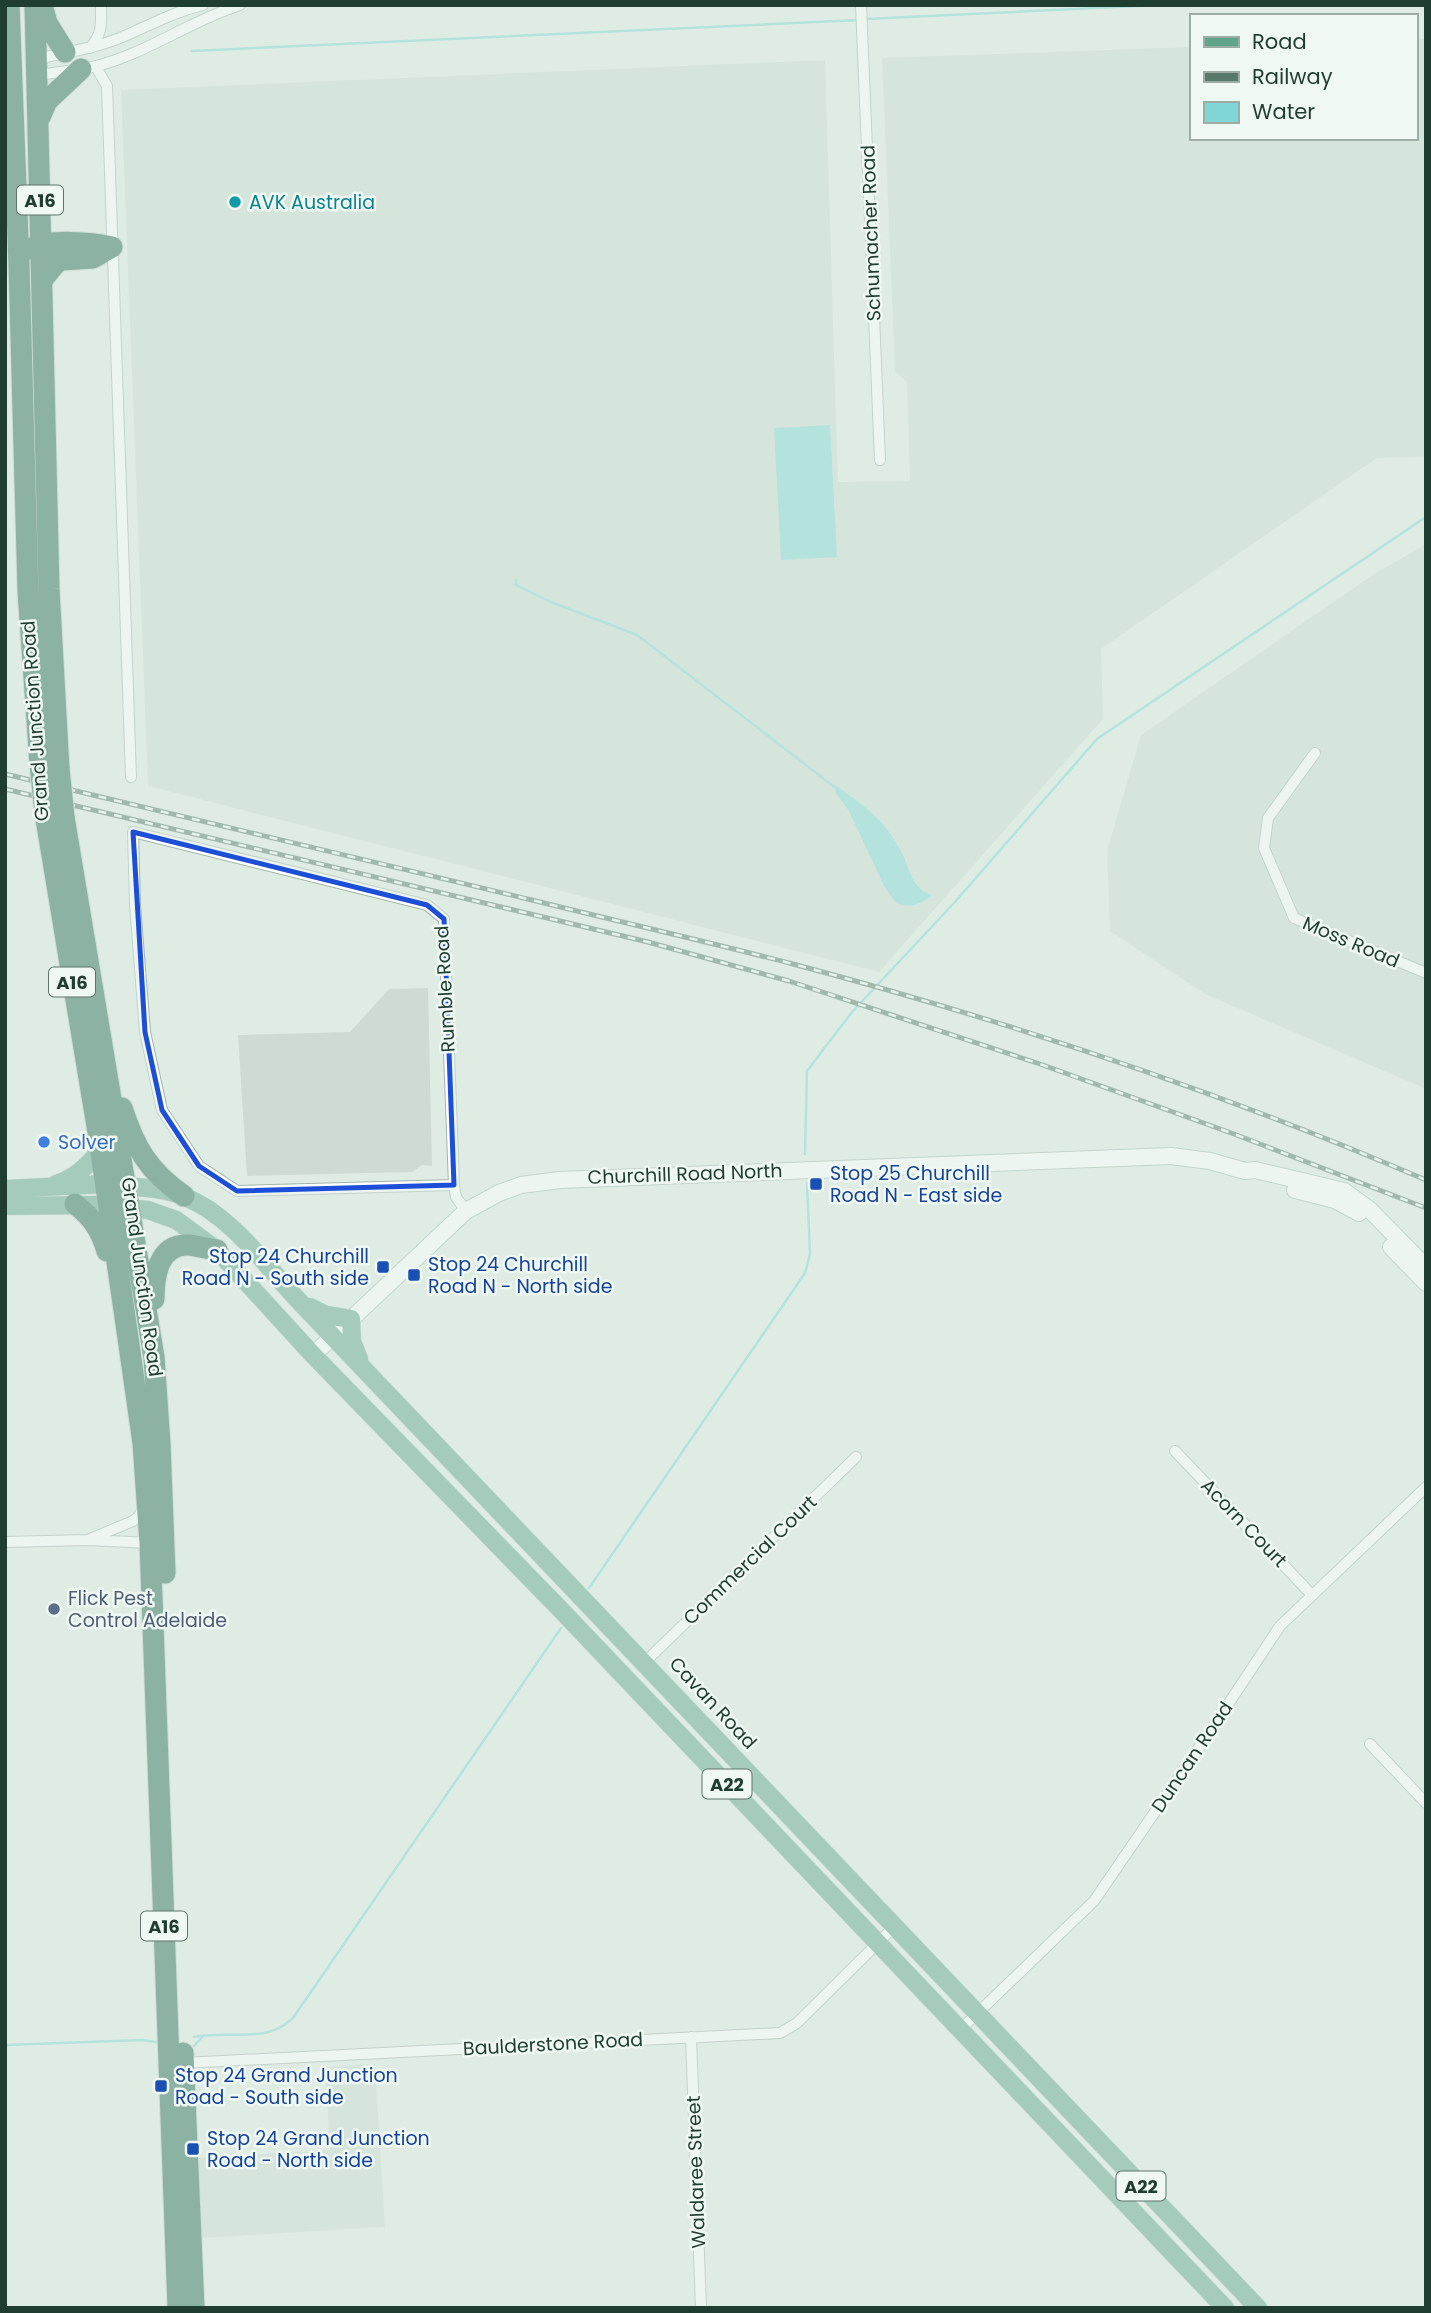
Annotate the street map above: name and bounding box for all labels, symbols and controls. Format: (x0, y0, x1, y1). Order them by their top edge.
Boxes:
legend (1190, 14, 1417, 140)
text: Road (1252, 27, 1307, 56)
text: Railway (1252, 62, 1333, 91)
text: Water (1252, 97, 1315, 126)
street label: Schumacher Road (854, 144, 888, 322)
road number: A16 (17, 186, 63, 215)
place label: AVK Australia (249, 189, 375, 216)
marker: AVK Australia (227, 194, 243, 210)
street label: Grand Junction Road (15, 620, 55, 822)
street label: Moss Road (1298, 909, 1404, 975)
street label: Rumble Road (428, 925, 462, 1053)
road number: A16 (49, 967, 95, 996)
place label: Solver (58, 1129, 116, 1156)
marker: Solver (36, 1134, 52, 1150)
street label: Churchill Road North (587, 1157, 783, 1191)
place label: Stop 25 Churchill Road N - East side (830, 1160, 1002, 1209)
street label: Grand Junction Road (115, 1176, 169, 1378)
marker: Stop 25 Churchill Road N - East side (808, 1176, 824, 1192)
place label: Stop 24 Churchill Road N - South side (182, 1243, 369, 1292)
place label: Stop 24 Churchill Road N - North side (428, 1251, 612, 1300)
marker: Stop 24 Churchill Road N - South side (375, 1259, 391, 1275)
marker: Stop 24 Churchill Road N - North side (406, 1267, 422, 1283)
street label: Acorn Court (1195, 1473, 1293, 1573)
street label: Commercial Court (677, 1489, 823, 1631)
place label: Flick Pest Control Adelaide (68, 1585, 227, 1634)
marker: Flick Pest Control Adelaide (46, 1601, 62, 1617)
street label: Cavan Road (663, 1651, 763, 1755)
street label: Duncan Road (1145, 1696, 1239, 1818)
road number: A22 (702, 1770, 752, 1798)
road number: A16 (141, 1912, 187, 1940)
street label: Baulderstone Road (462, 2026, 644, 2062)
place label: Stop 24 Grand Junction Road - South side (175, 2062, 398, 2111)
marker: Stop 24 Grand Junction Road - South side (153, 2078, 169, 2094)
street label: Waldaree Street (680, 2095, 712, 2249)
place label: Stop 24 Grand Junction Road - North side (207, 2125, 430, 2174)
marker: Stop 24 Grand Junction Road - North side (185, 2141, 201, 2157)
road number: A22 (1116, 2172, 1166, 2200)

